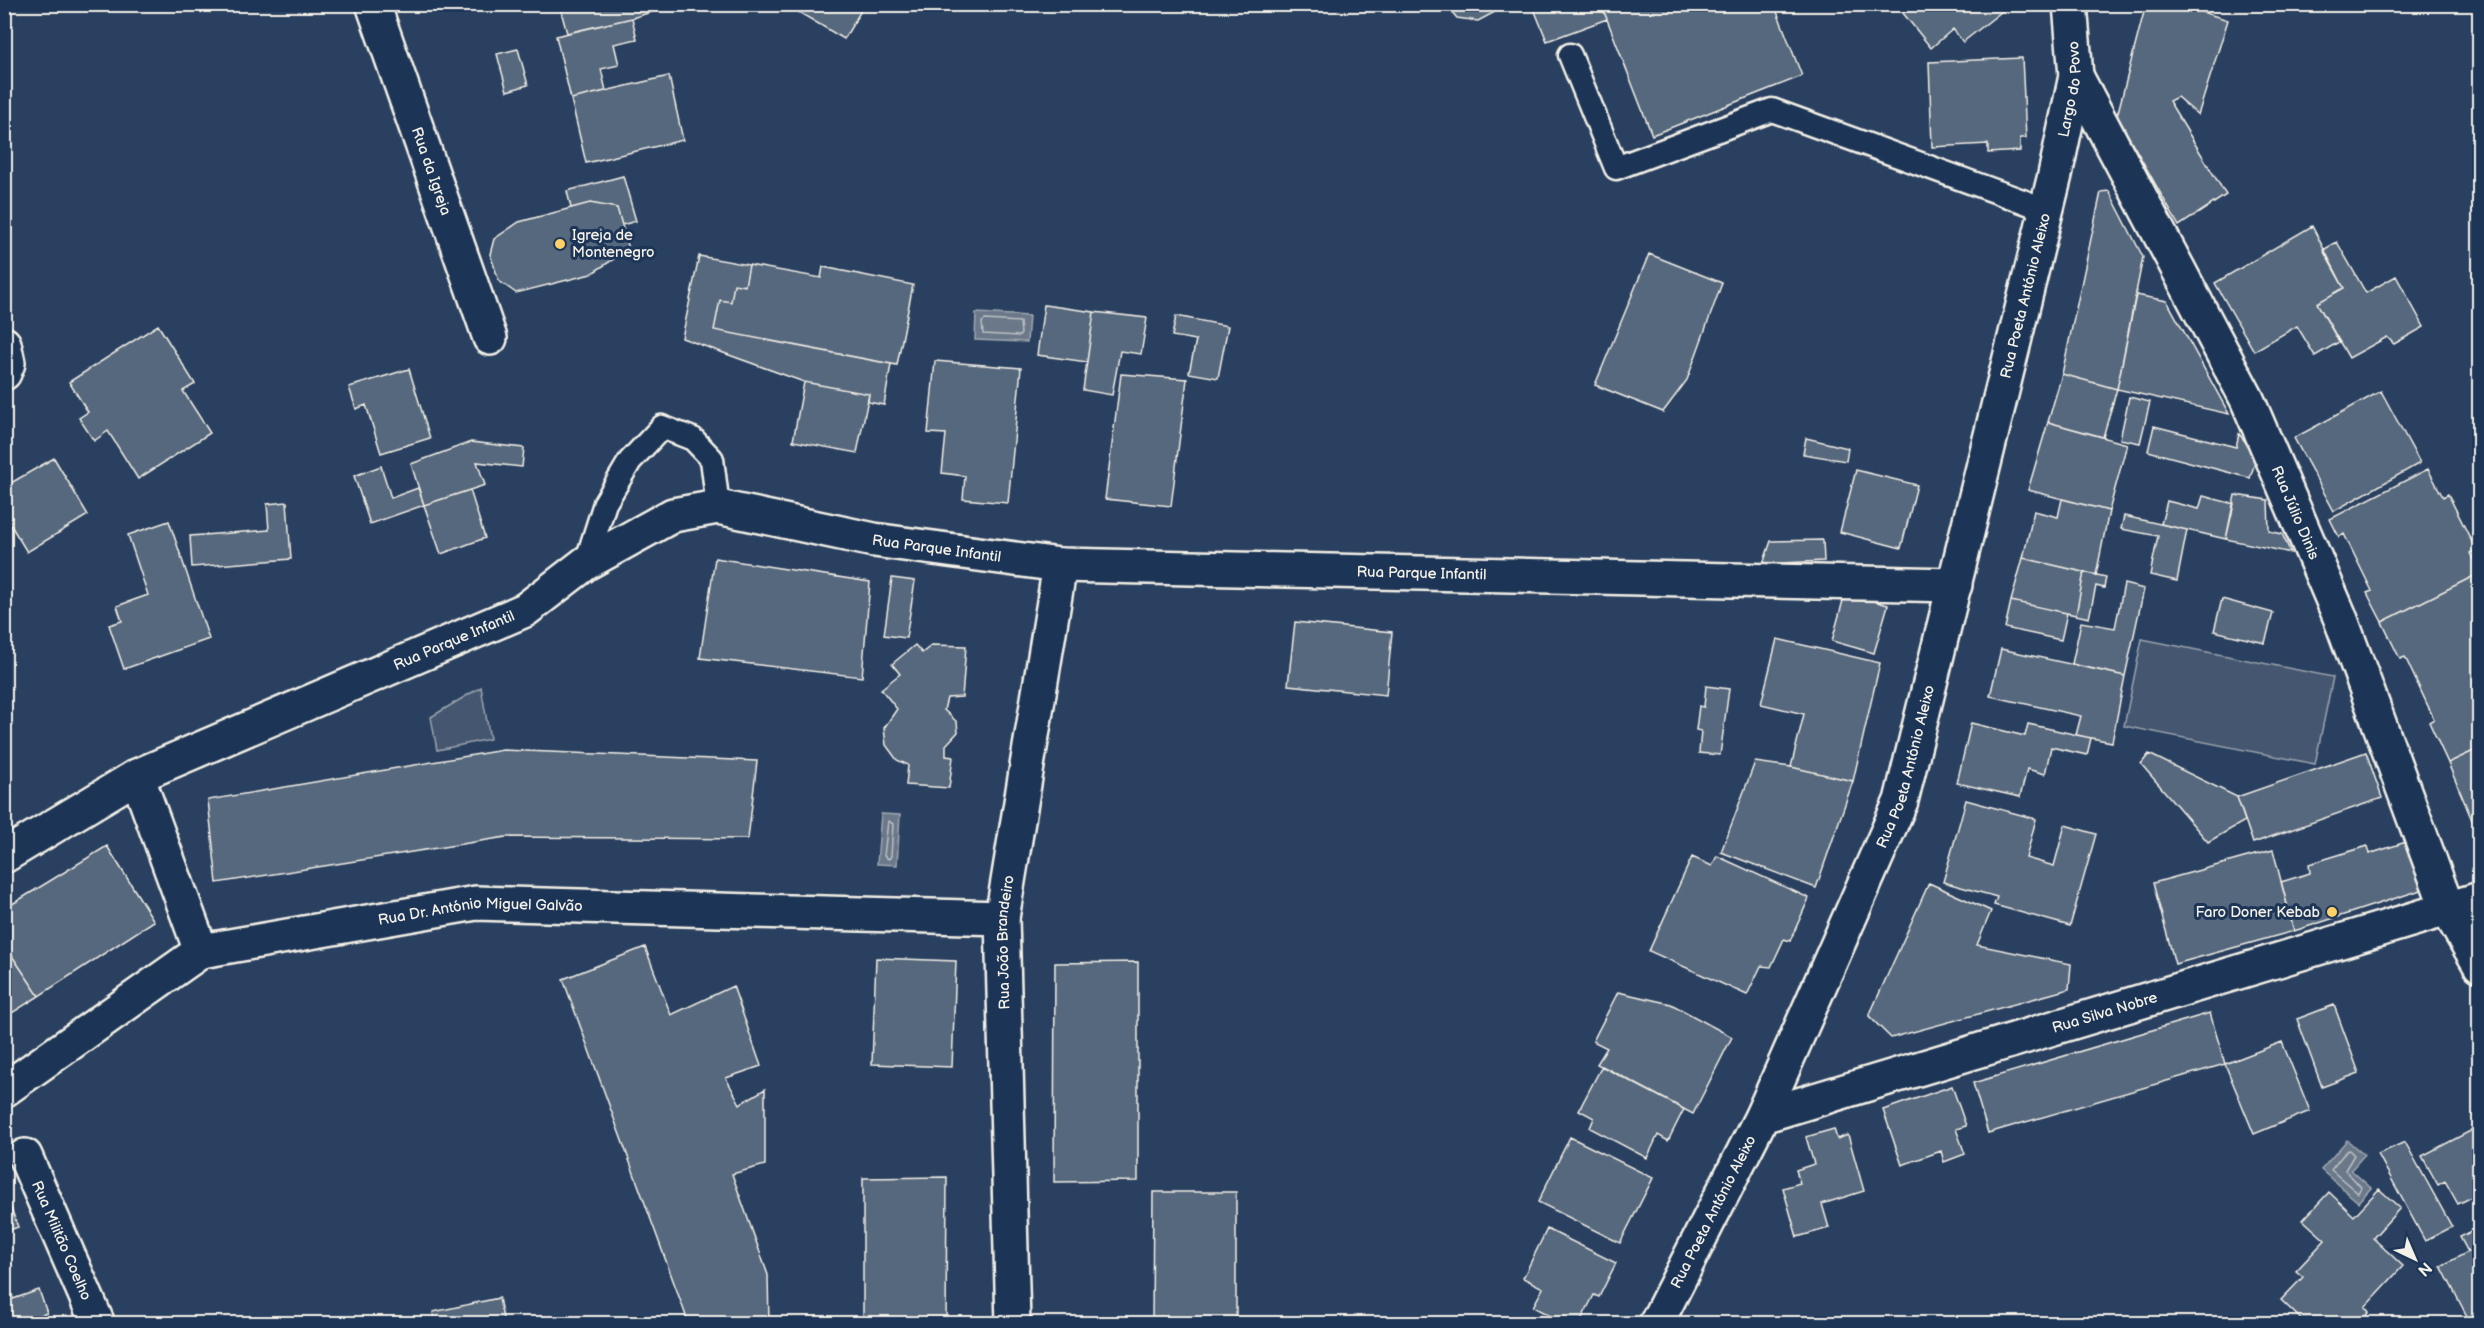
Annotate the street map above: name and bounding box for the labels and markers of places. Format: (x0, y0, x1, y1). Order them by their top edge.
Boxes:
place label: Igreja de Montenegro (572, 226, 655, 262)
marker: Igreja de Montenegro (553, 237, 567, 251)
place label: Faro Doner Kebab (2195, 903, 2321, 922)
marker: Faro Doner Kebab (2325, 905, 2339, 919)

